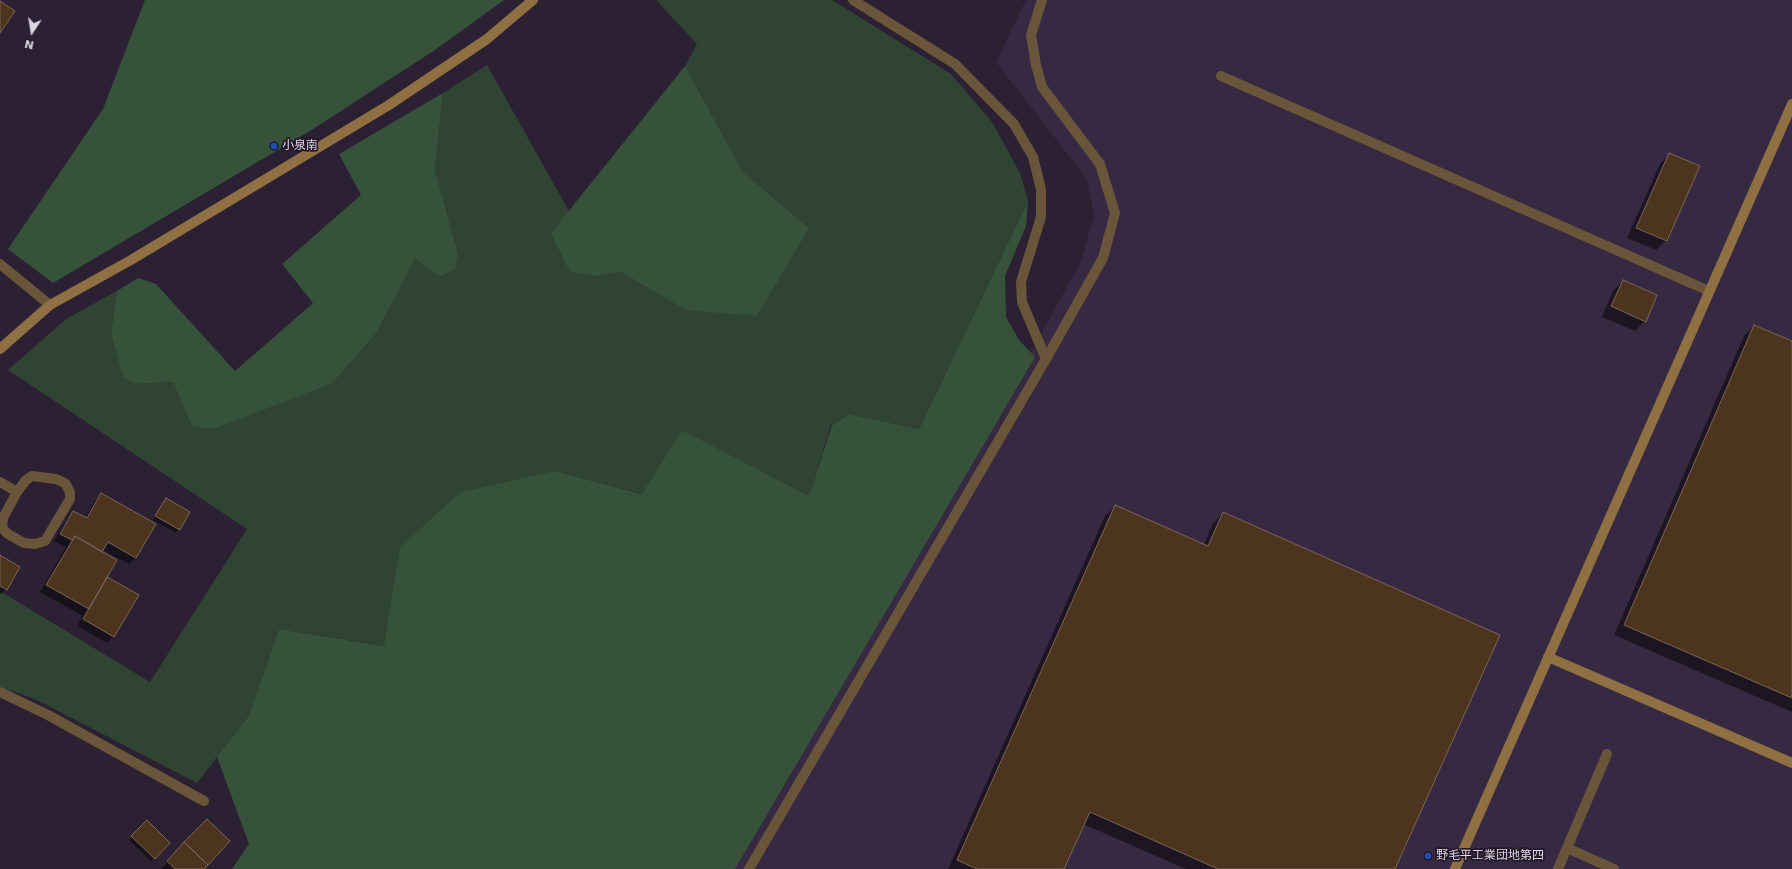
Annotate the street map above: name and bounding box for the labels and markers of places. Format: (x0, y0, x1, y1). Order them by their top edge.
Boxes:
place label: 小泉南 (282, 139, 318, 153)
marker: 小泉南 (269, 141, 279, 151)
place label: 野毛平工業団地第四 (1436, 849, 1544, 863)
marker: 野毛平工業団地第四 (1423, 851, 1433, 861)

